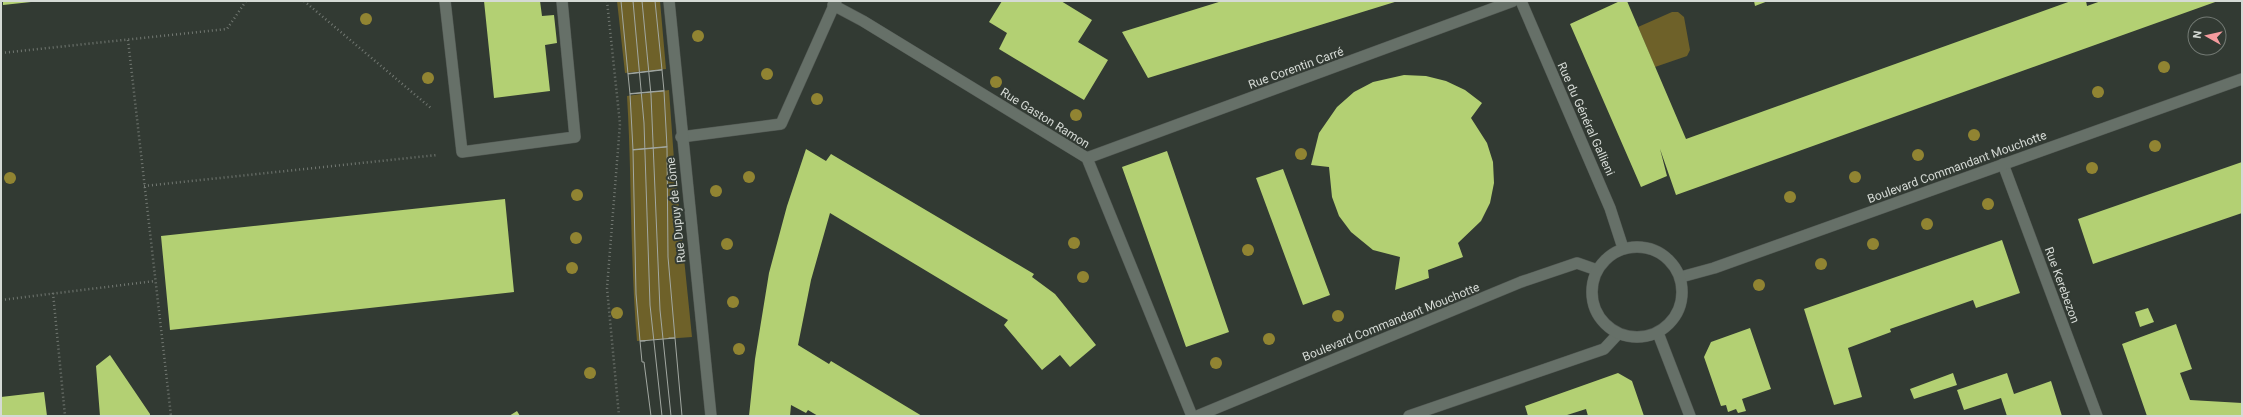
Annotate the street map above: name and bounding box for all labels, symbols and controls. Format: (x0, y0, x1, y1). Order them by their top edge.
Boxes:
north arrow (2187, 16, 2227, 56)
text: N (2191, 30, 2205, 39)
street label: Rue Corentin Carré (1247, 44, 1345, 92)
street label: Rue du Général Gallieni (1555, 60, 1617, 178)
street label: Rue Gaston Ramon (998, 85, 1092, 151)
street label: Boulevard Commandant Mouchotte (1865, 128, 2049, 206)
street label: Rue Dupuy de Lôme (663, 156, 689, 264)
street label: Rue Kerebezon (2042, 245, 2082, 325)
street label: Boulevard Commandant Mouchotte (1300, 280, 1482, 364)

